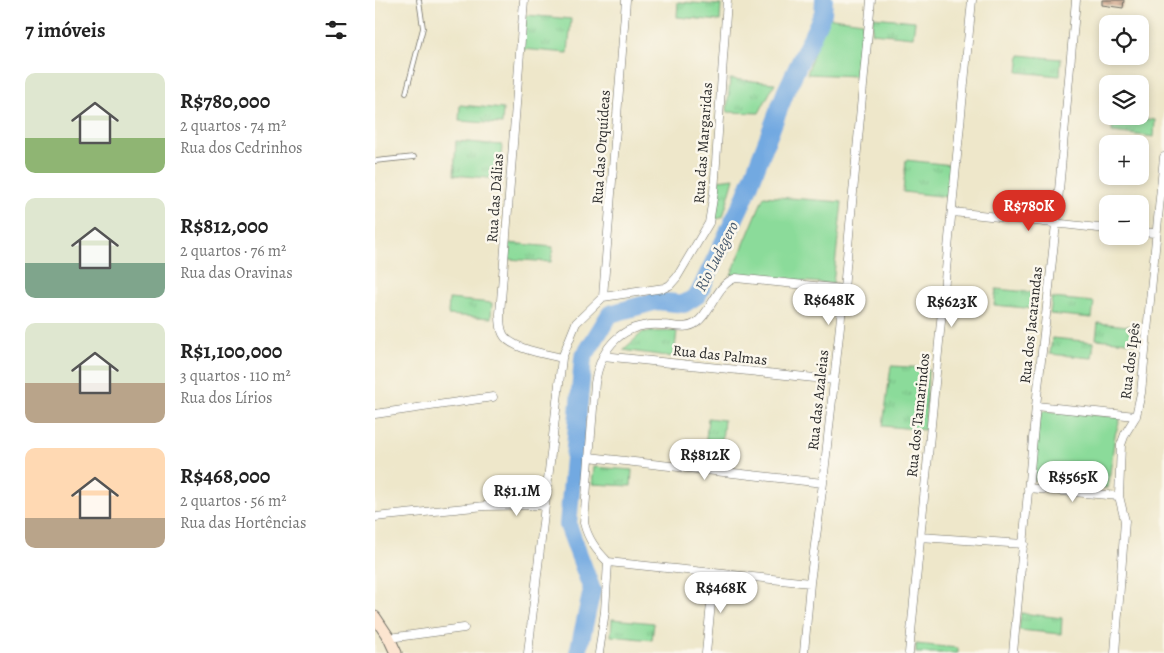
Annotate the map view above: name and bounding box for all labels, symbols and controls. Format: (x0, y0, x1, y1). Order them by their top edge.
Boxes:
map controls (1099, 15, 1149, 245)
button: locate (1099, 15, 1149, 65)
text: 7 imóveis (25, 16, 106, 44)
icon: filters (322, 16, 350, 44)
button: layers (1099, 75, 1149, 125)
street label: Rua das Margaridas (689, 82, 717, 204)
text: R$780,000 (180, 87, 270, 115)
street label: Rua das Orquídeas (587, 89, 615, 205)
icon: home (65, 93, 125, 153)
text: 2 quartos · 74 m² (180, 115, 286, 137)
button: + (1099, 135, 1149, 185)
text: Rua dos Cedrinhos (180, 137, 303, 159)
street label: Rua das Dálias (482, 153, 508, 243)
pin: R$780K (988, 190, 1070, 232)
text: R$780K (1004, 195, 1054, 217)
button: − (1099, 195, 1149, 245)
text: R$812,000 (180, 212, 268, 240)
icon: home (65, 218, 125, 278)
water label: Rio Ludegero (690, 218, 744, 295)
text: 2 quartos · 76 m² (180, 240, 286, 262)
text: Rua das Oravinas (180, 262, 293, 284)
street label: Rua dos Jacarandas (1015, 265, 1047, 385)
pin: R$648K (788, 284, 870, 326)
pin: R$623K (911, 286, 993, 328)
text: R$648K (804, 289, 854, 311)
text: R$623K (927, 291, 977, 313)
street label: Rua dos Ipês (1115, 321, 1145, 401)
text: R$1,100,000 (180, 337, 282, 365)
street label: Rua das Palmas (672, 340, 768, 370)
icon: home (65, 343, 125, 403)
street label: Rua das Azaleias (803, 349, 833, 451)
street label: Rua dos Tamarindos (902, 352, 934, 478)
text: 3 quartos · 110 m² (180, 365, 291, 387)
text: Rua dos Lírios (180, 387, 272, 409)
pin: R$812K (664, 438, 746, 481)
text: R$812K (680, 444, 730, 466)
pin: R$565K (1032, 460, 1114, 503)
text: R$468,000 (180, 462, 270, 490)
text: R$565K (1048, 466, 1098, 488)
icon: home (65, 468, 125, 528)
pin: R$1.1M (476, 474, 558, 517)
text: R$1.1M (493, 480, 541, 502)
text: 2 quartos · 56 m² (180, 490, 286, 512)
text: Rua das Hortências (180, 512, 306, 534)
pin: R$468K (680, 572, 762, 614)
text: R$468K (696, 577, 746, 599)

